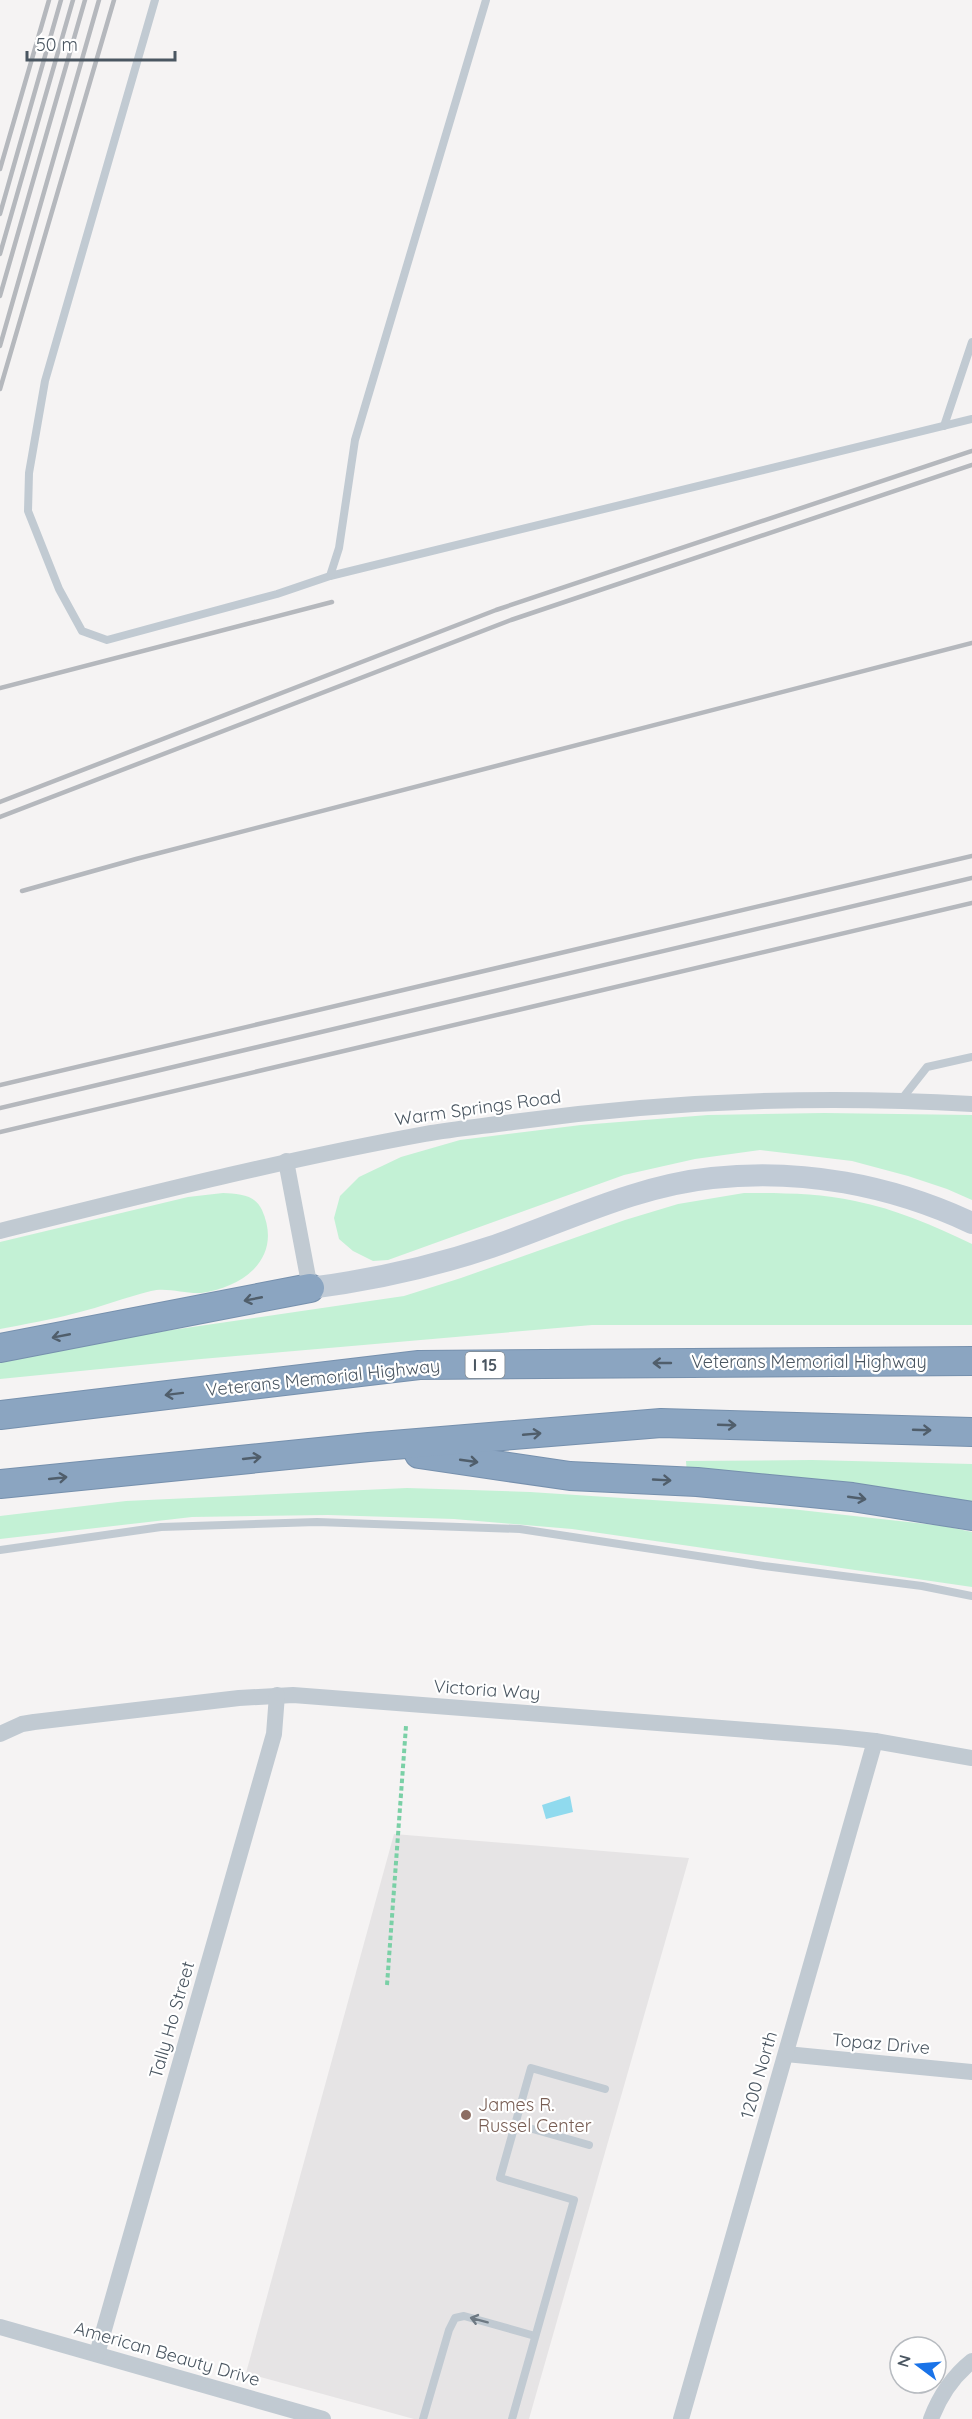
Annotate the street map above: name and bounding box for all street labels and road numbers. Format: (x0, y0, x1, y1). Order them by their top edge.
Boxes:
street label: Warm Springs Road (393, 1084, 563, 1131)
street label: Veterans Memorial Highway (691, 1350, 927, 1373)
road number: I 15 (466, 1352, 504, 1378)
street label: Veterans Memorial Highway (205, 1354, 441, 1401)
street label: Victoria Way (433, 1674, 541, 1705)
street label: Tally Ho Street (144, 1958, 199, 2081)
street label: 1200 North (735, 2028, 782, 2121)
street label: Topaz Drive (831, 2028, 931, 2059)
street label: American Beauty Drive (72, 2316, 263, 2391)

